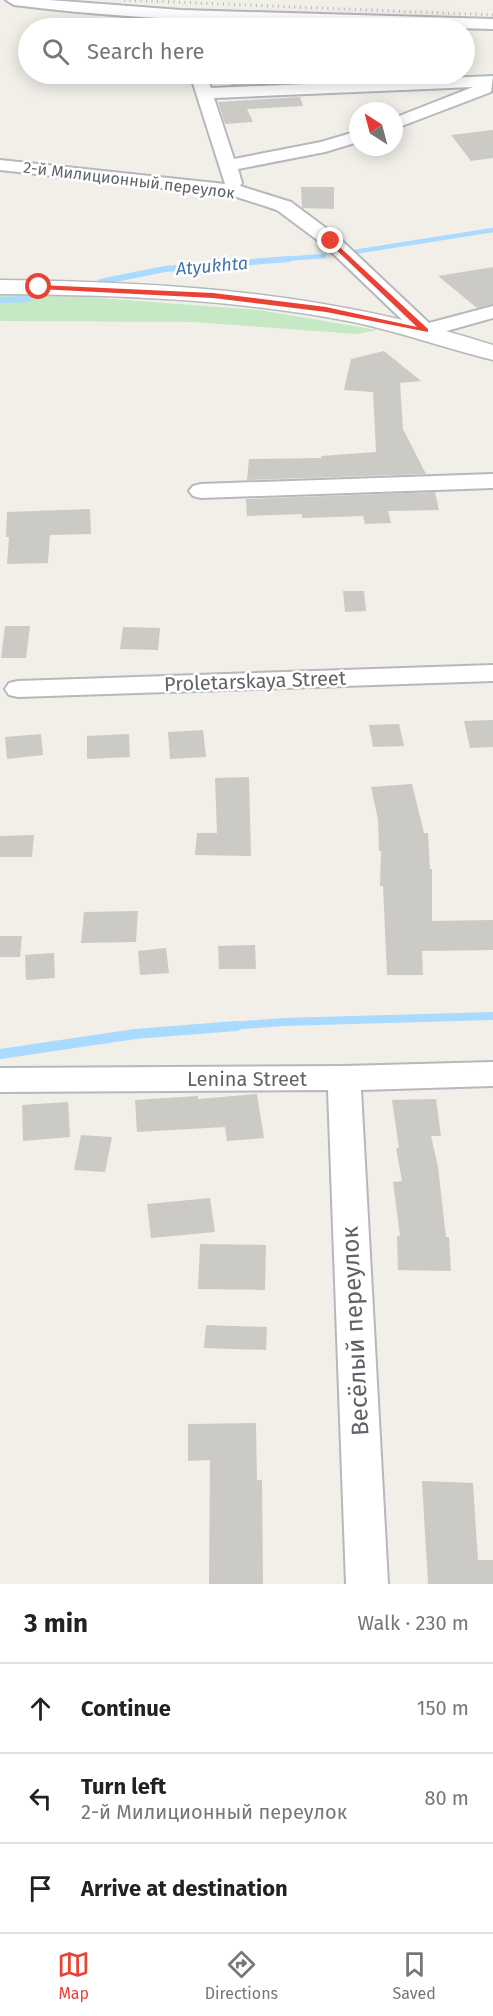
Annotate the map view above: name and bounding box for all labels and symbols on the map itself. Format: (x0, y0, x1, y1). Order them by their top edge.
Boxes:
north arrow (349, 102, 403, 156)
street label: 2-й Милиционный переулок (22, 158, 236, 202)
route end (317, 227, 343, 253)
water label: Atyukhta (174, 252, 249, 280)
route start (25, 273, 51, 299)
street label: Proletarskaya Street (164, 666, 347, 696)
street label: Lenina Street (187, 1067, 308, 1091)
street label: Весёлый переулок (335, 1225, 374, 1437)

